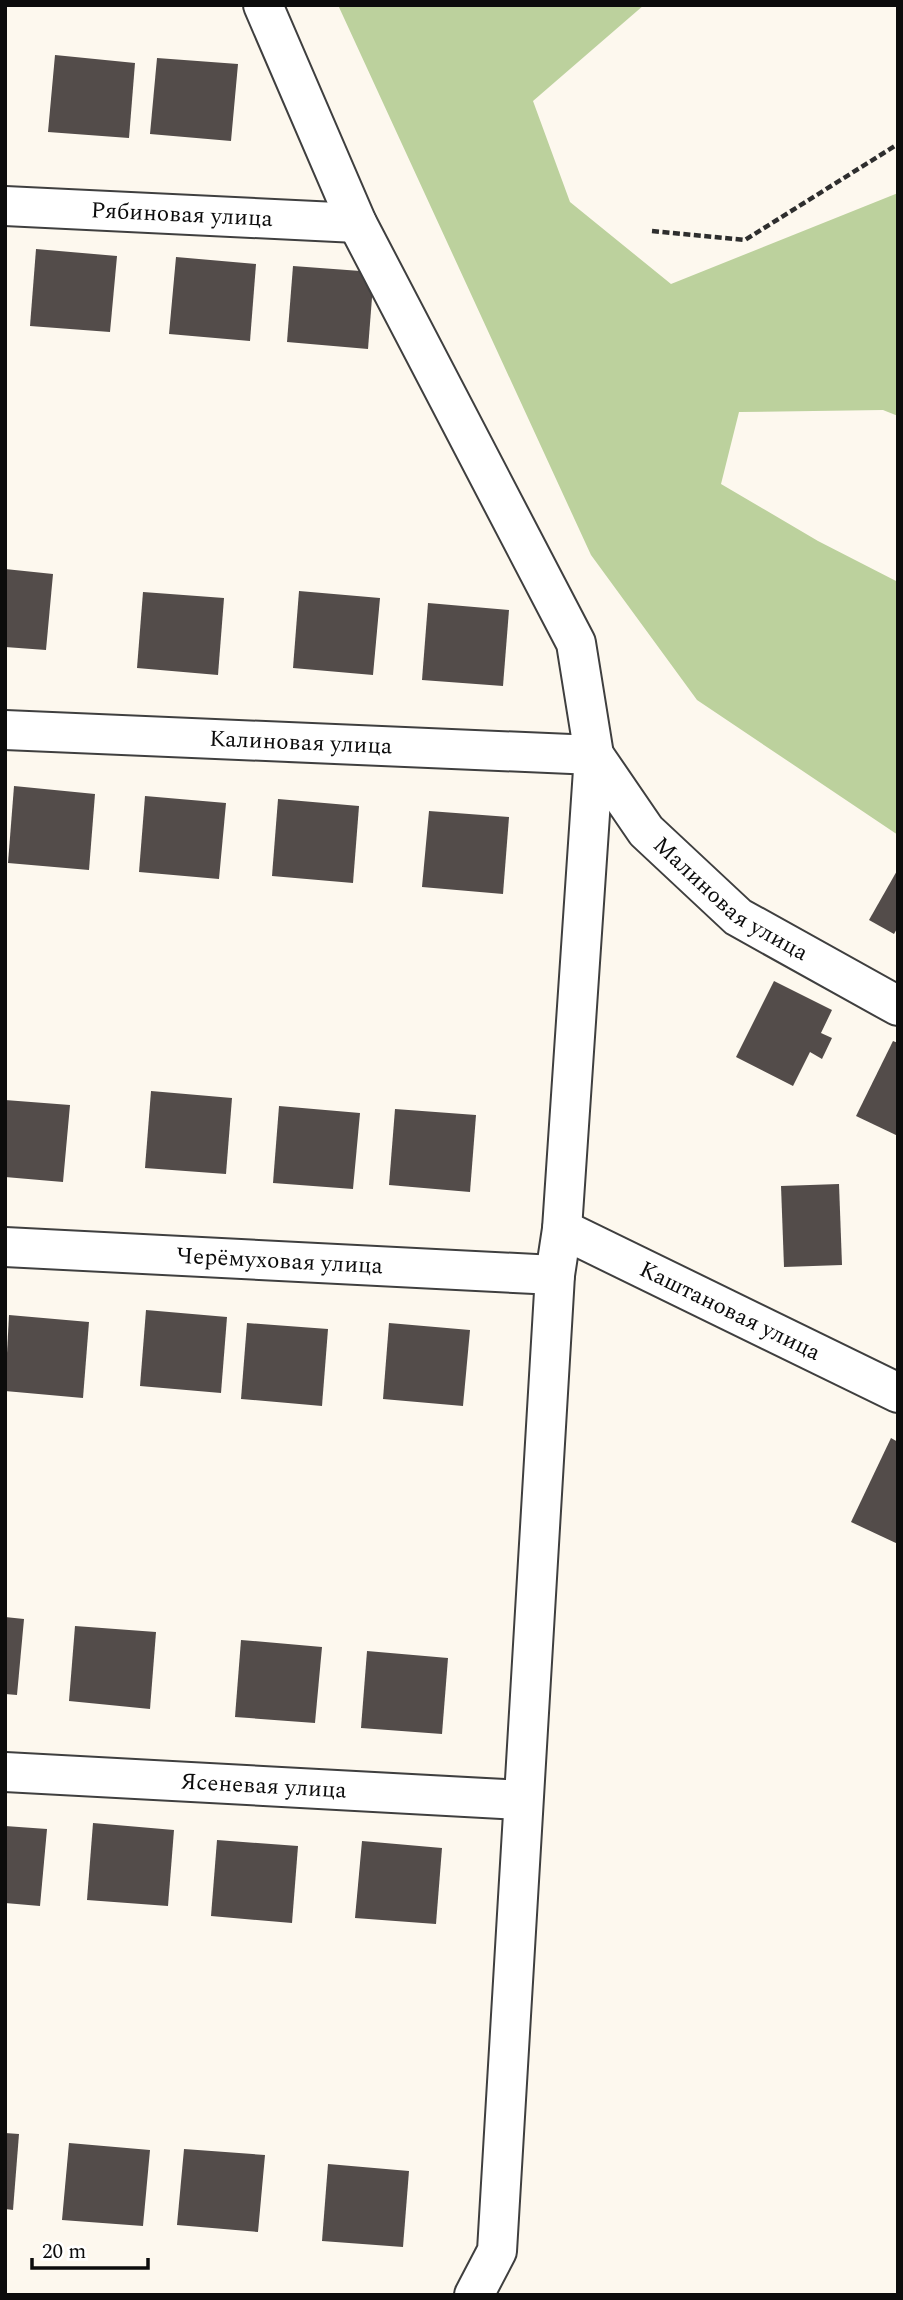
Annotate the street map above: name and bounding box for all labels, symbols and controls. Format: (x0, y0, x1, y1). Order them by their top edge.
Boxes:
street label: Рябиновая улица (90, 193, 274, 236)
street label: Калиновая улица (209, 721, 393, 764)
street label: Малиновая улица (645, 828, 815, 970)
street label: Черёмуховая улица (176, 1238, 384, 1284)
street label: Каштановая улица (633, 1252, 827, 1370)
street label: Ясеневая улица (180, 1764, 348, 1808)
scale bar (32, 2226, 147, 2270)
text: 20 m (42, 2236, 86, 2268)

